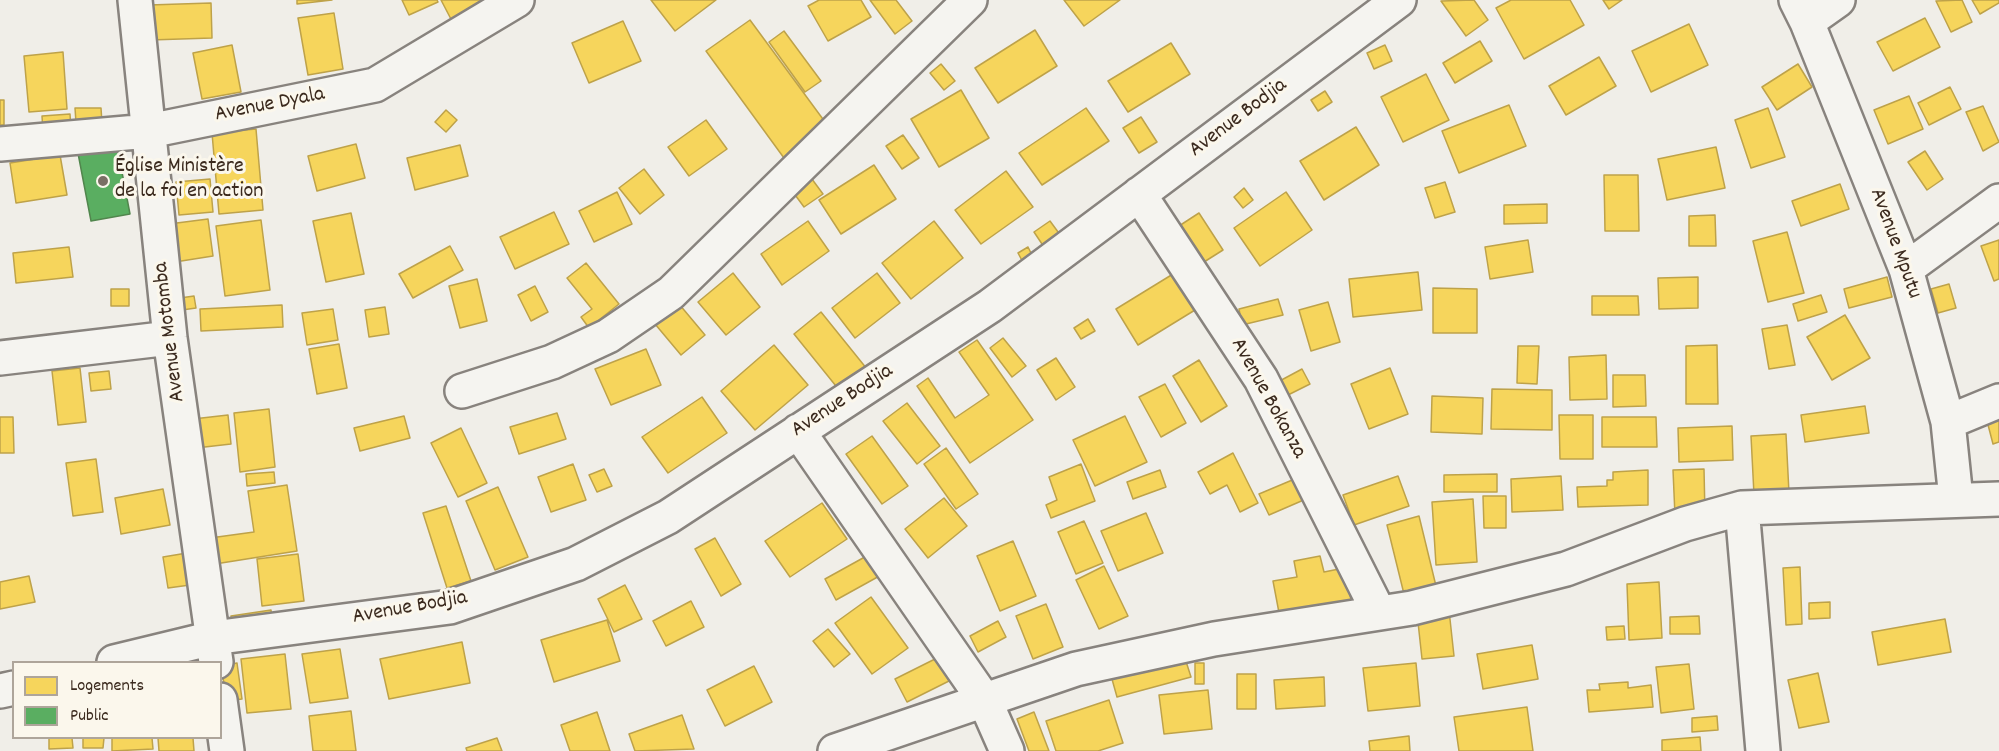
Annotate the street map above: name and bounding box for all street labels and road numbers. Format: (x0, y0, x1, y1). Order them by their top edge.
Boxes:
street label: Avenue Bodjia (1185, 74, 1293, 164)
street label: Avenue Dyala (213, 82, 327, 130)
street label: Avenue Mputu (1862, 185, 1926, 303)
street label: Avenue Motomba (149, 261, 193, 403)
street label: Avenue Bokanza (1223, 334, 1311, 464)
street label: Avenue Bodjia (787, 359, 899, 445)
street label: Avenue Bodjia (351, 586, 469, 632)

